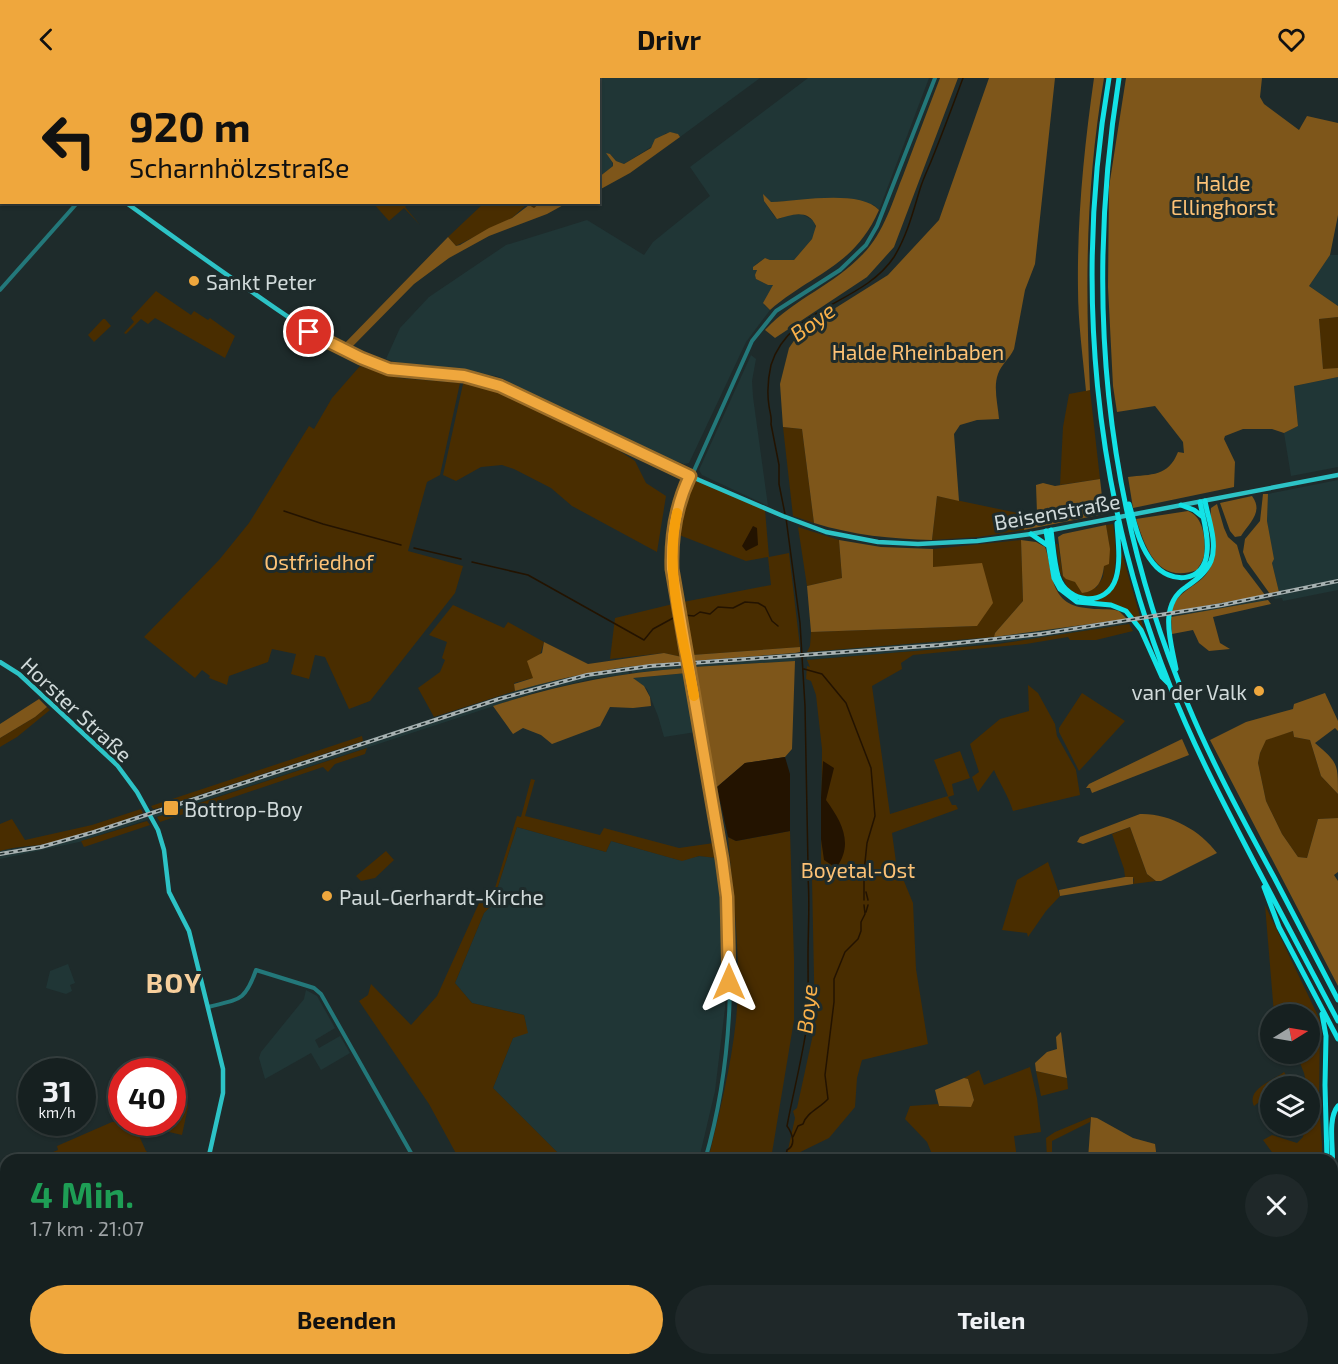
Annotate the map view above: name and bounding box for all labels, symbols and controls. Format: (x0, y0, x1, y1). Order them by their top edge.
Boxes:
icon: back (30, 23, 63, 56)
text: Drivr (637, 23, 701, 55)
icon: heart (1275, 23, 1308, 56)
text: 920 m (129, 100, 251, 150)
icon: left (30, 102, 108, 180)
text: Scharnhölzstraße (129, 151, 350, 183)
park label: Halde Ellinghorst (1171, 170, 1275, 219)
place label: Sankt Peter (206, 269, 317, 294)
marker: Sankt Peter (187, 274, 201, 288)
water label: Boye (784, 296, 840, 347)
pin (283, 306, 334, 357)
icon: arrive (292, 315, 325, 348)
park label: Halde Rheinbaben (832, 339, 1004, 364)
street label: Beisenstraße (992, 488, 1122, 534)
park label: Ostfriedhof (264, 549, 375, 574)
street label: Horster Straße (17, 651, 137, 767)
place label: van der Valk (1131, 679, 1247, 704)
marker: van der Valk (1252, 684, 1266, 698)
place label: Bottrop-Boy (184, 796, 303, 821)
marker: Bottrop-Boy (162, 799, 180, 817)
park label: Boyetal-Ost (801, 857, 915, 882)
place label: Paul-Gerhardt-Kirche (339, 884, 544, 909)
marker: Paul-Gerhardt-Kirche (320, 889, 334, 903)
position arrow (697, 950, 761, 1014)
district label: BOY (146, 966, 202, 998)
water label: Boye (790, 983, 823, 1035)
north arrow (1260, 1004, 1320, 1064)
map controls (1260, 1004, 1320, 1136)
speed limit sign: 40 (108, 1058, 186, 1136)
text: 31 (42, 1072, 72, 1108)
button: layers (1260, 1076, 1320, 1136)
text: km/h (38, 1103, 76, 1121)
text: 4 Min. (30, 1172, 134, 1215)
button: close (1245, 1174, 1308, 1237)
text: 1.7 km · 21:07 (30, 1216, 144, 1240)
button: Beenden (30, 1285, 663, 1354)
button: Teilen (675, 1285, 1308, 1354)

